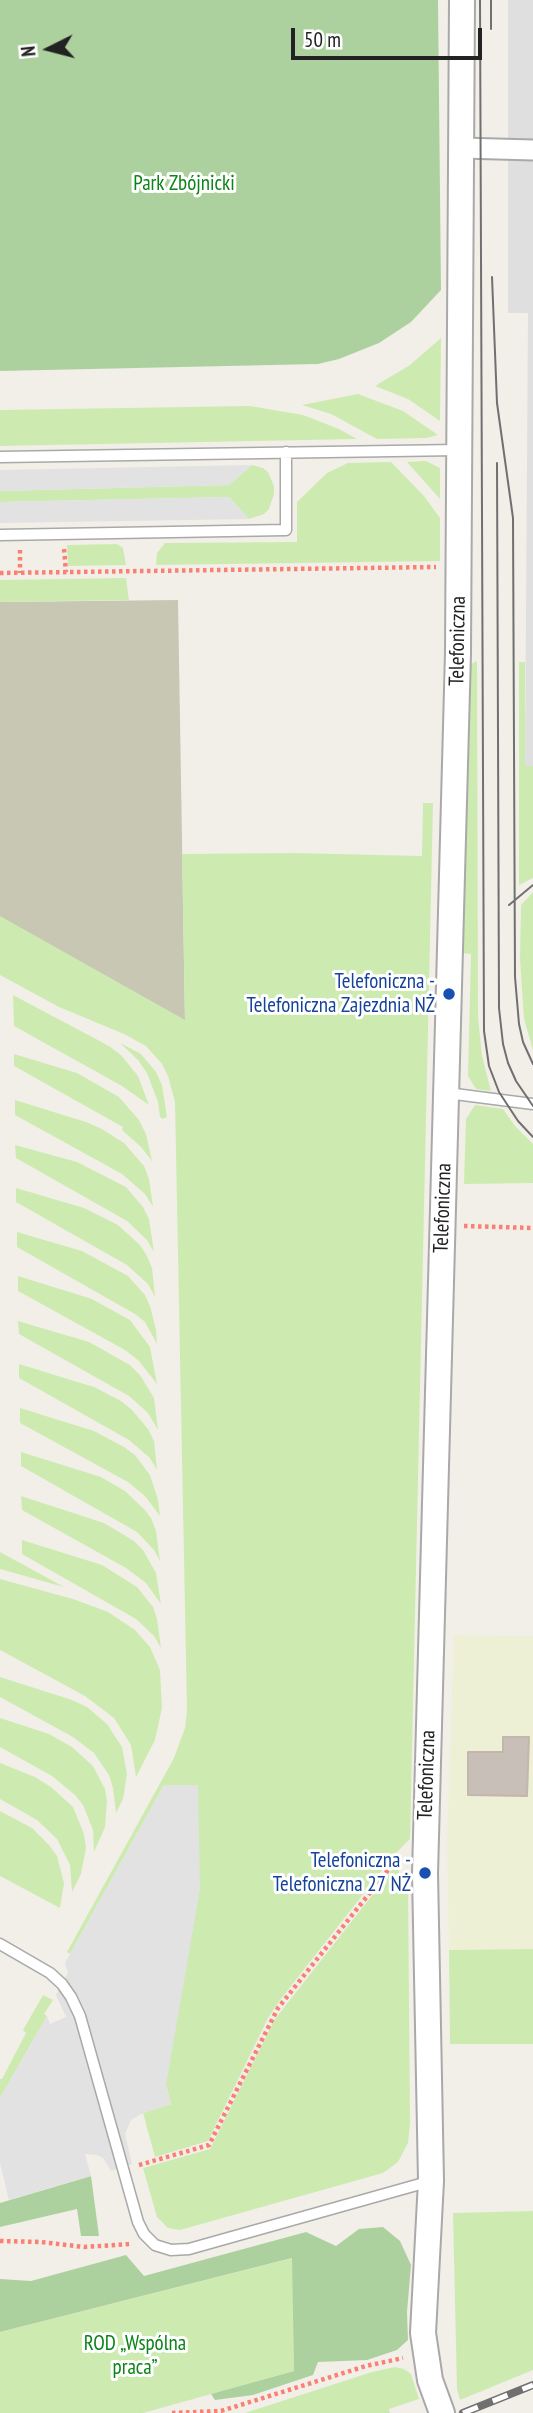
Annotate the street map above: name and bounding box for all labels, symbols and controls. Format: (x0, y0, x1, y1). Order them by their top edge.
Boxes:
north arrow (14, 14, 84, 84)
scale bar (295, 14, 486, 58)
text: 50 m (304, 26, 341, 53)
text: N (16, 45, 41, 58)
park label: Park Zbójnicki (133, 171, 235, 197)
street label: Telefoniczna (445, 596, 471, 686)
place label: Telefoniczna - Telefoniczna Zajezdnia NŻ (247, 969, 435, 1019)
marker: Telefoniczna - Telefoniczna Zajezdnia NŻ (441, 986, 457, 1002)
street label: Telefoniczna (429, 1163, 457, 1253)
street label: Telefoniczna (413, 1730, 441, 1820)
place label: Telefoniczna - Telefoniczna 27 NŻ (273, 1848, 411, 1898)
marker: Telefoniczna - Telefoniczna 27 NŻ (417, 1865, 433, 1881)
park label: ROD „Wspólna praca” (84, 2331, 186, 2381)

